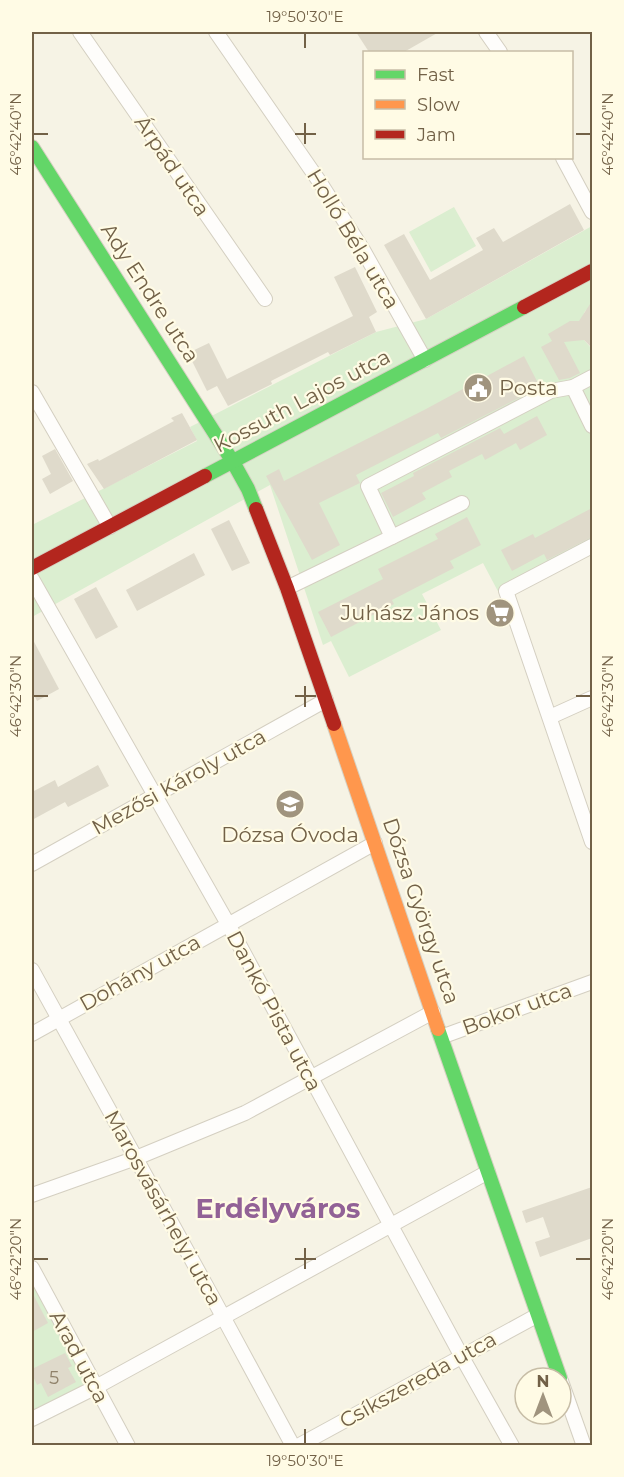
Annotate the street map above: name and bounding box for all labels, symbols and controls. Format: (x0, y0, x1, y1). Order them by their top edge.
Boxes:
text: 19°50'30"E (267, 7, 343, 26)
legend (363, 51, 573, 159)
text: Fast (417, 64, 455, 86)
text: 46°42'40"N (6, 92, 25, 176)
text: 46°42'40"N (598, 92, 617, 176)
text: Slow (417, 94, 460, 116)
street label: Árpád utca (130, 111, 215, 221)
text: Jam (416, 124, 456, 146)
street label: Holló Béla utca (302, 164, 405, 313)
street label: Ady Endre utca (96, 218, 205, 367)
street label: Kossuth Lajos utca (209, 343, 394, 458)
public building icon: Posta (462, 372, 494, 404)
place label: Posta (499, 375, 558, 400)
supermarket icon: Juhász János (484, 597, 516, 629)
place label: Juhász János (340, 600, 479, 625)
text: 46°42'30"N (6, 655, 25, 737)
text: 46°42'30"N (598, 655, 617, 737)
street label: Mezősi Károly utca (87, 723, 270, 840)
school or university icon: Dózsa Óvoda (274, 788, 306, 820)
street label: Dózsa György utca (378, 814, 465, 1007)
place label: Dózsa Óvoda (221, 822, 359, 847)
street label: Dankó Pista utca (222, 926, 327, 1095)
street label: Dohány utca (75, 929, 205, 1016)
street label: Bokor utca (459, 977, 575, 1040)
street label: Marosvásárhelyi utca (99, 1106, 228, 1310)
district label: Erdélyváros (196, 1192, 360, 1225)
text: 46°42'20"N (6, 1218, 25, 1300)
text: 46°42'20"N (598, 1218, 617, 1300)
street label: Arad utca (45, 1306, 114, 1407)
street label: Csíkszereda utca (335, 1326, 501, 1433)
north arrow (513, 1366, 573, 1426)
house number: 5 (49, 1367, 59, 1389)
text: N (537, 1372, 549, 1391)
text: 19°50'30"E (267, 1451, 343, 1470)

